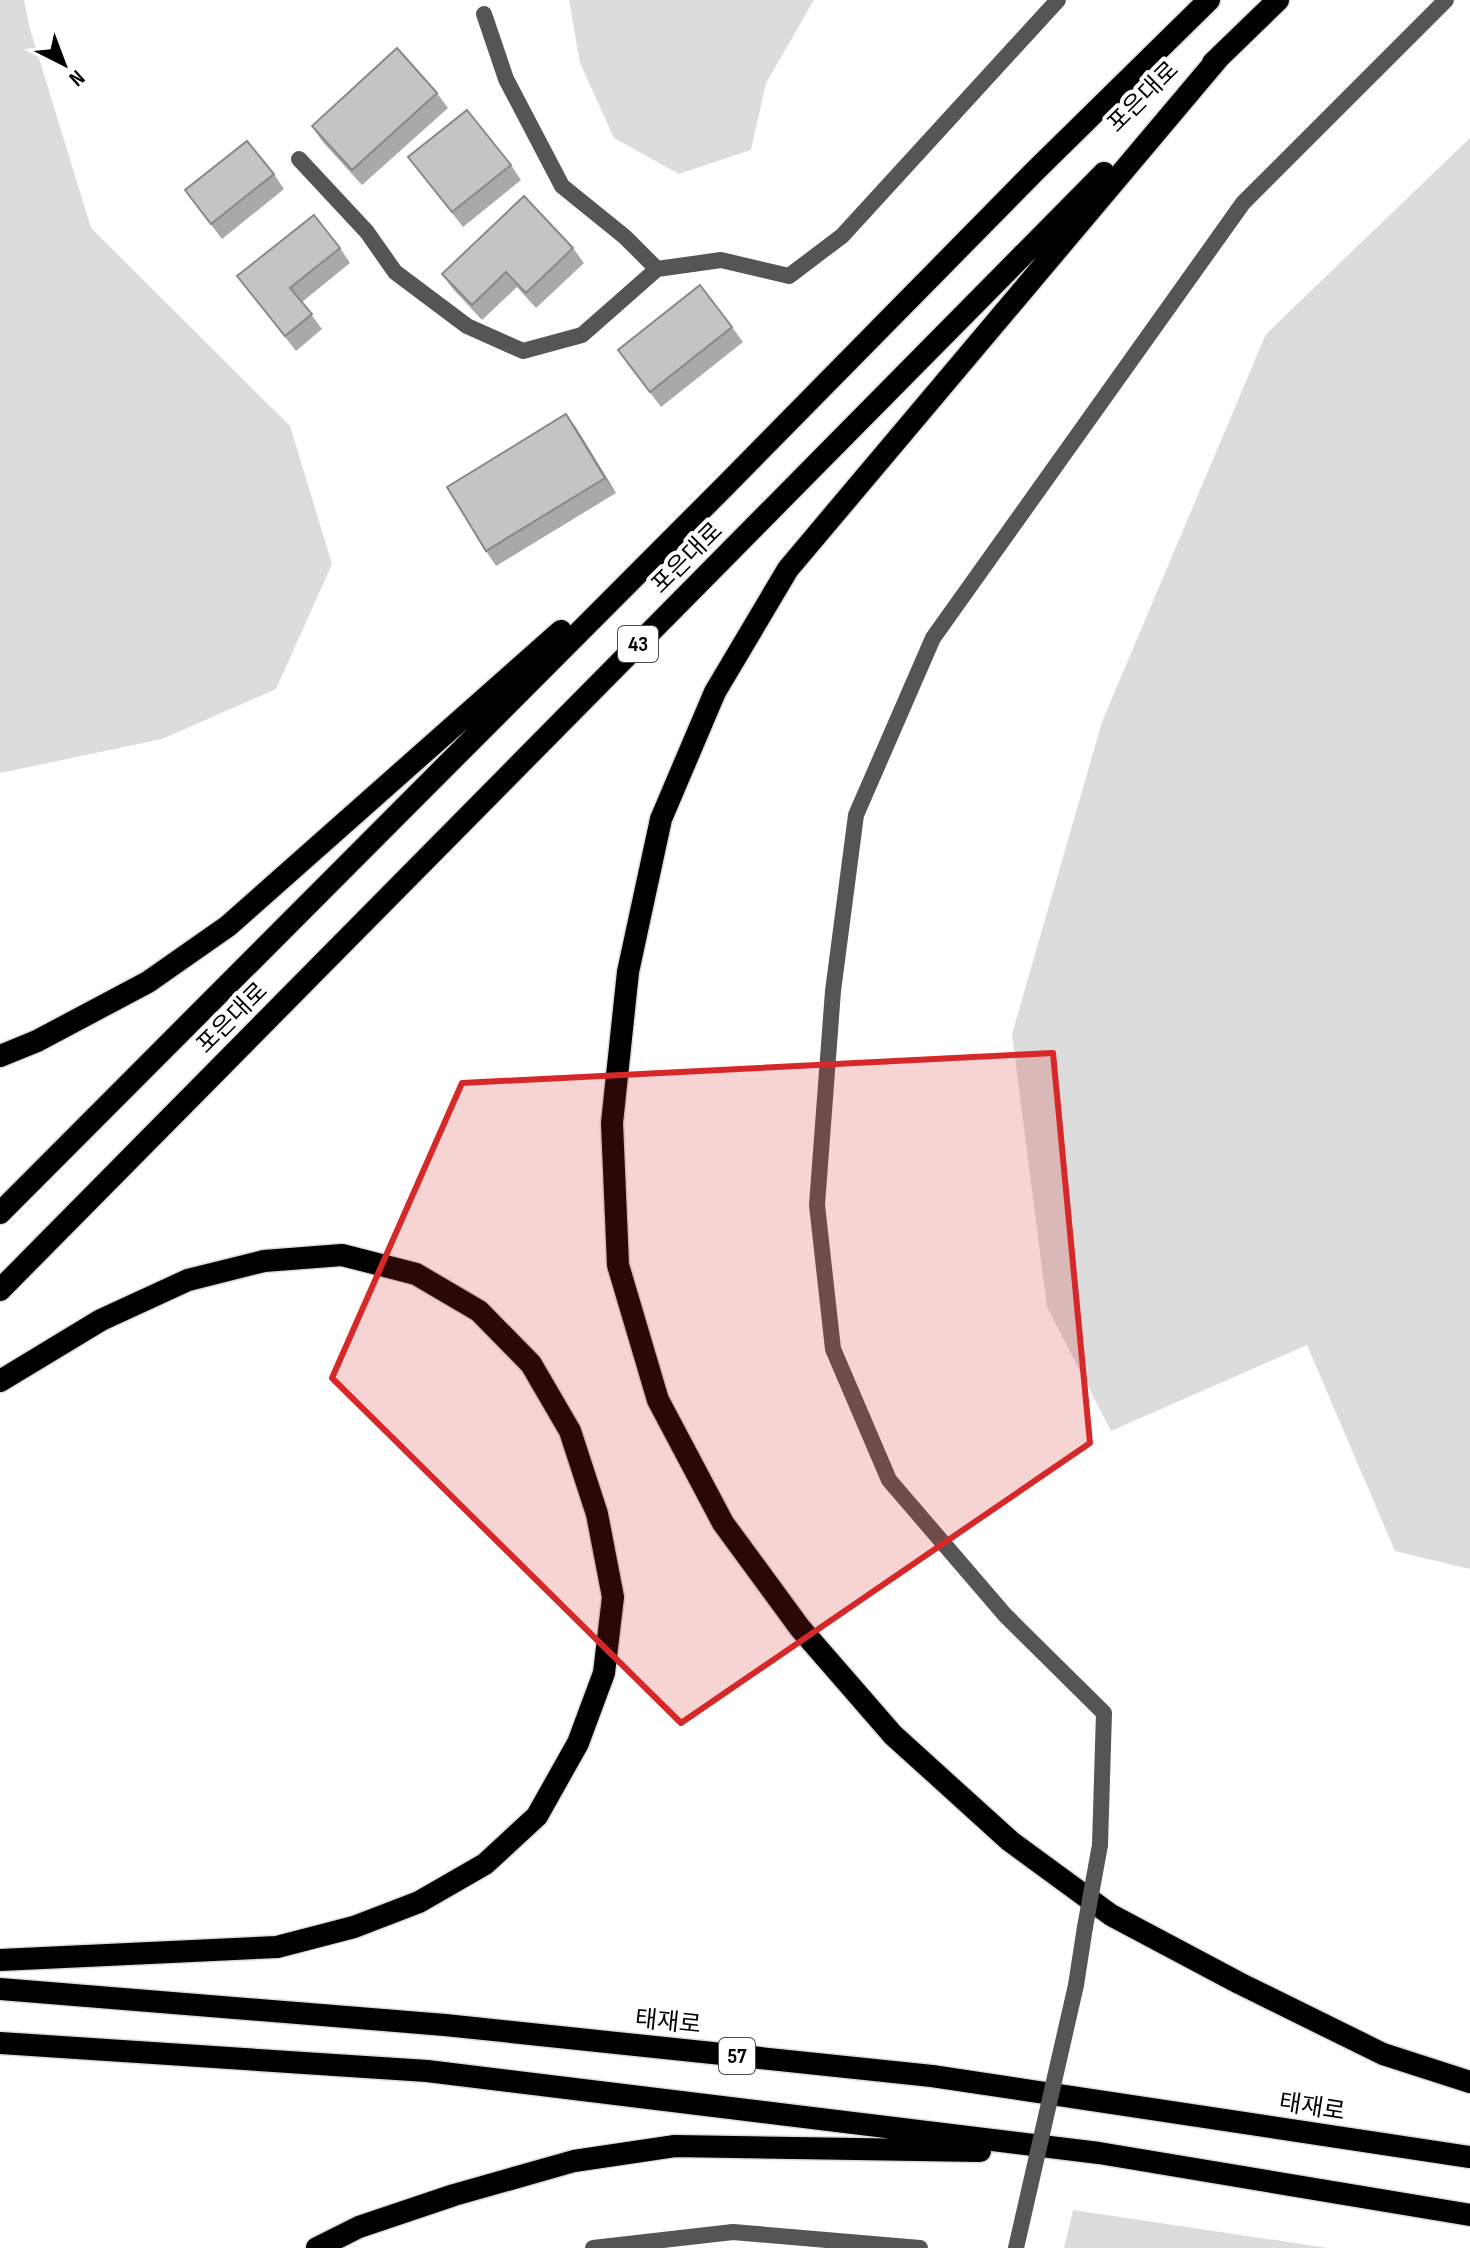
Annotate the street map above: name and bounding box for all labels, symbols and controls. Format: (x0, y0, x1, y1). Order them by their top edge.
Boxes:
north arrow (24, 24, 104, 104)
street label: 포은대로 (1102, 56, 1184, 138)
text: N (63, 64, 90, 92)
street label: 포은대로 (646, 517, 728, 599)
road number: 43 (618, 626, 658, 662)
street label: 포은대로 (191, 977, 273, 1059)
street label: 태재로 (634, 2004, 702, 2040)
road number: 57 (719, 2038, 755, 2074)
street label: 태재로 (1277, 2087, 1347, 2127)

